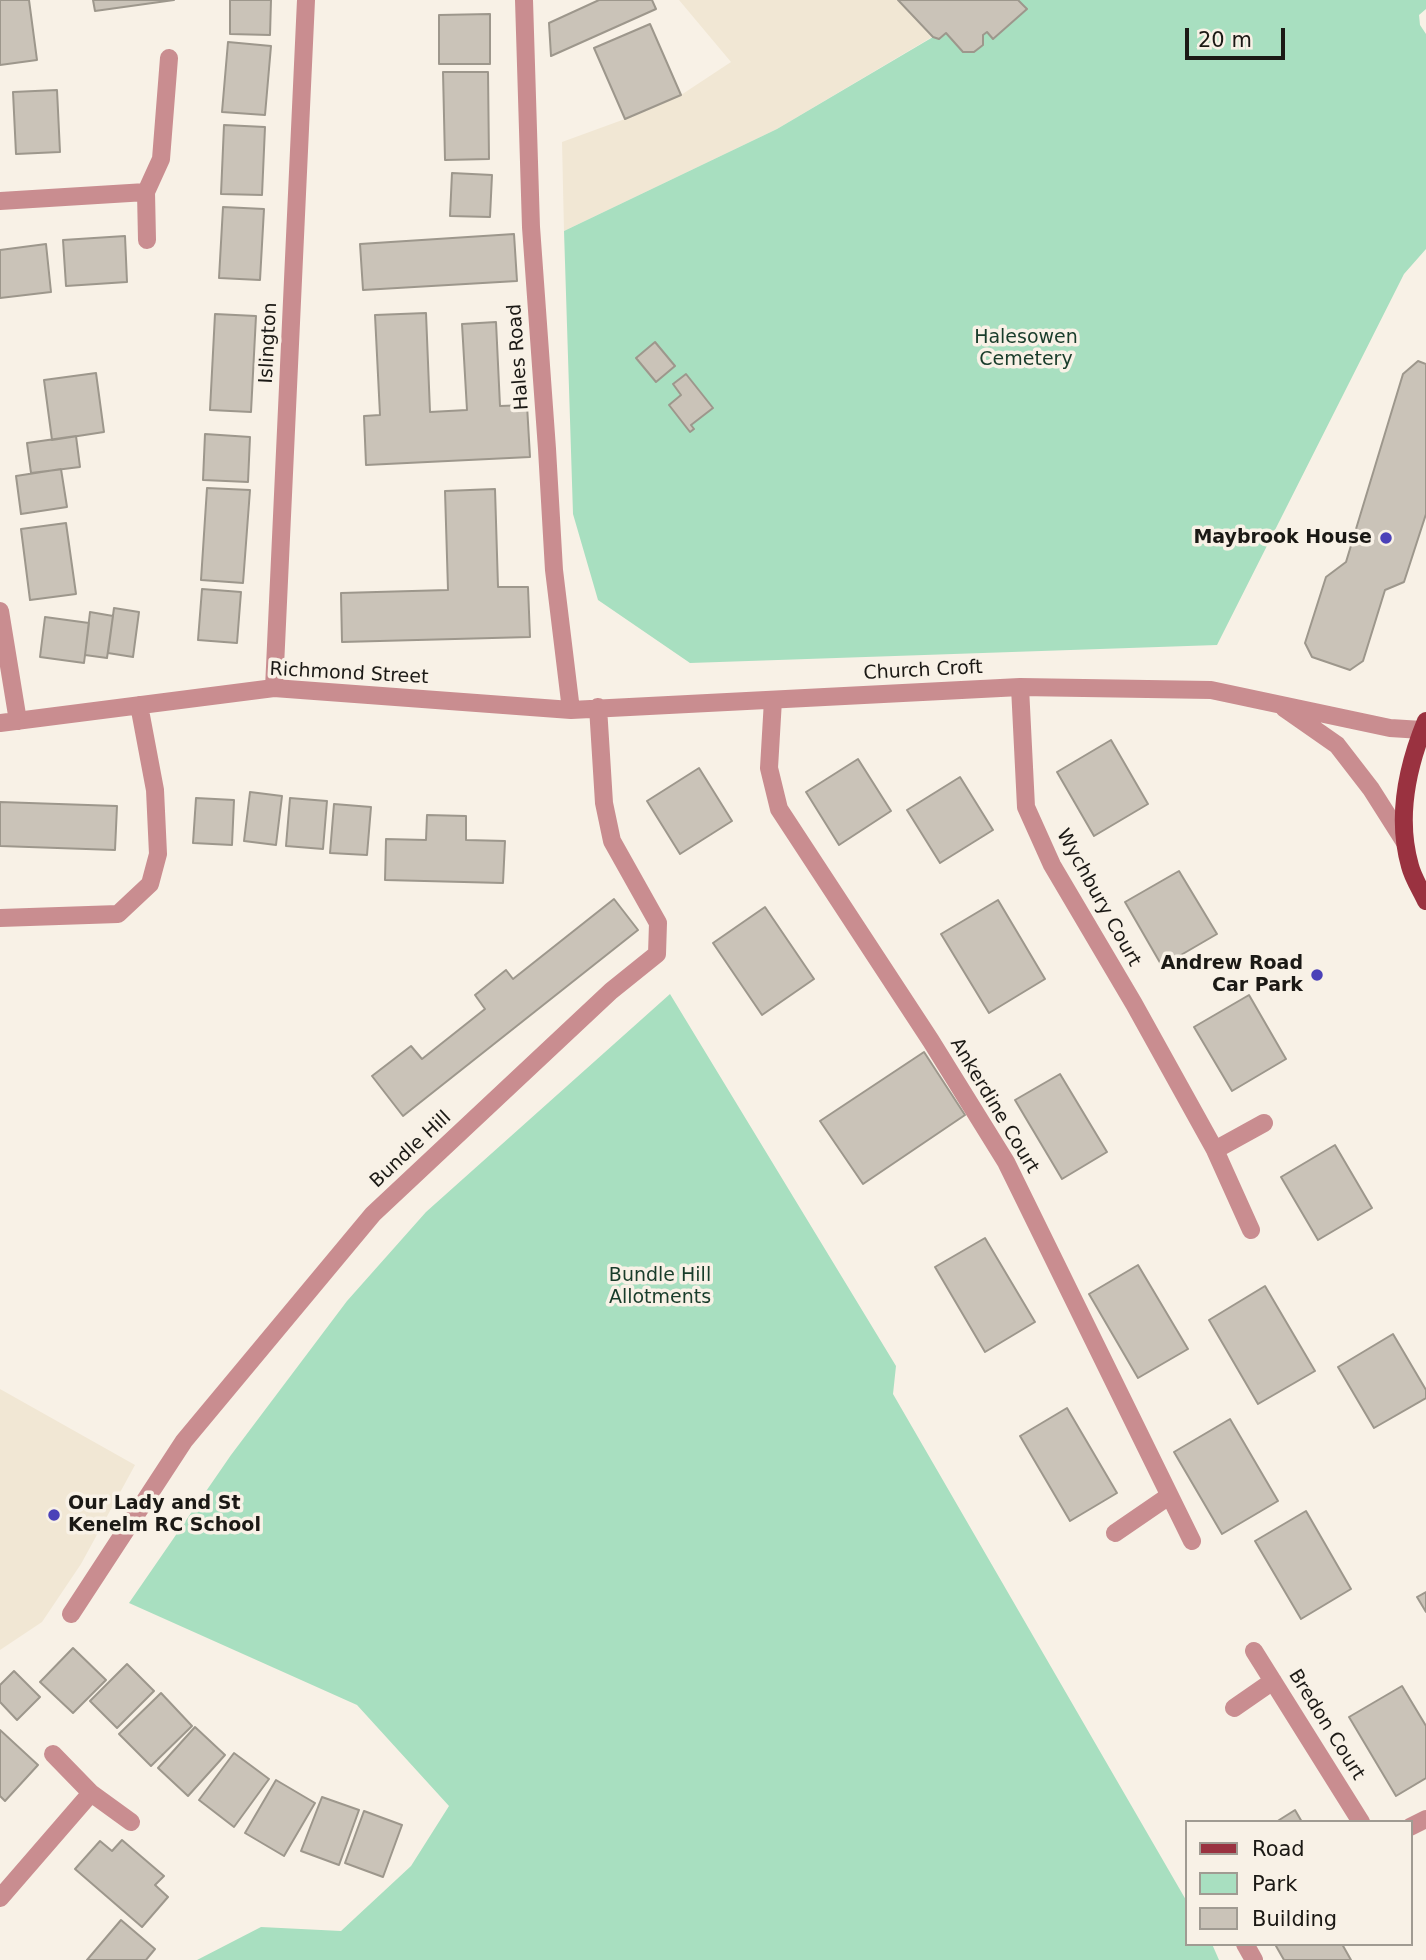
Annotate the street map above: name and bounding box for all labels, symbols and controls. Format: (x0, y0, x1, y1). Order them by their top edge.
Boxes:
scale bar (1188, 14, 1288, 58)
text: 20 m (1198, 28, 1252, 52)
street label: Islington (255, 302, 283, 384)
street label: Hales Road (504, 303, 534, 411)
park label: Halesowen Cemetery (974, 327, 1078, 371)
place label: Maybrook House (1193, 527, 1372, 549)
marker: Maybrook House (1378, 530, 1394, 546)
street label: Church Croft (863, 656, 983, 686)
street label: Richmond Street (269, 658, 429, 690)
street label: Wychbury Court (1051, 825, 1145, 971)
place label: Andrew Road Car Park (1161, 953, 1303, 997)
marker: Andrew Road Car Park (1309, 967, 1325, 983)
street label: Ankerdine Court (945, 1034, 1043, 1178)
street label: Bundle Hill (366, 1107, 456, 1193)
park label: Bundle Hill Allotments (609, 1265, 711, 1309)
place label: Our Lady and St Kenelm RC School (68, 1493, 261, 1537)
marker: Our Lady and St Kenelm RC School (46, 1507, 62, 1523)
street label: Bredon Court (1283, 1665, 1369, 1785)
legend (1184, 1820, 1412, 1946)
text: Road (1252, 1837, 1305, 1861)
text: Park (1252, 1872, 1297, 1896)
text: Building (1252, 1907, 1337, 1931)

